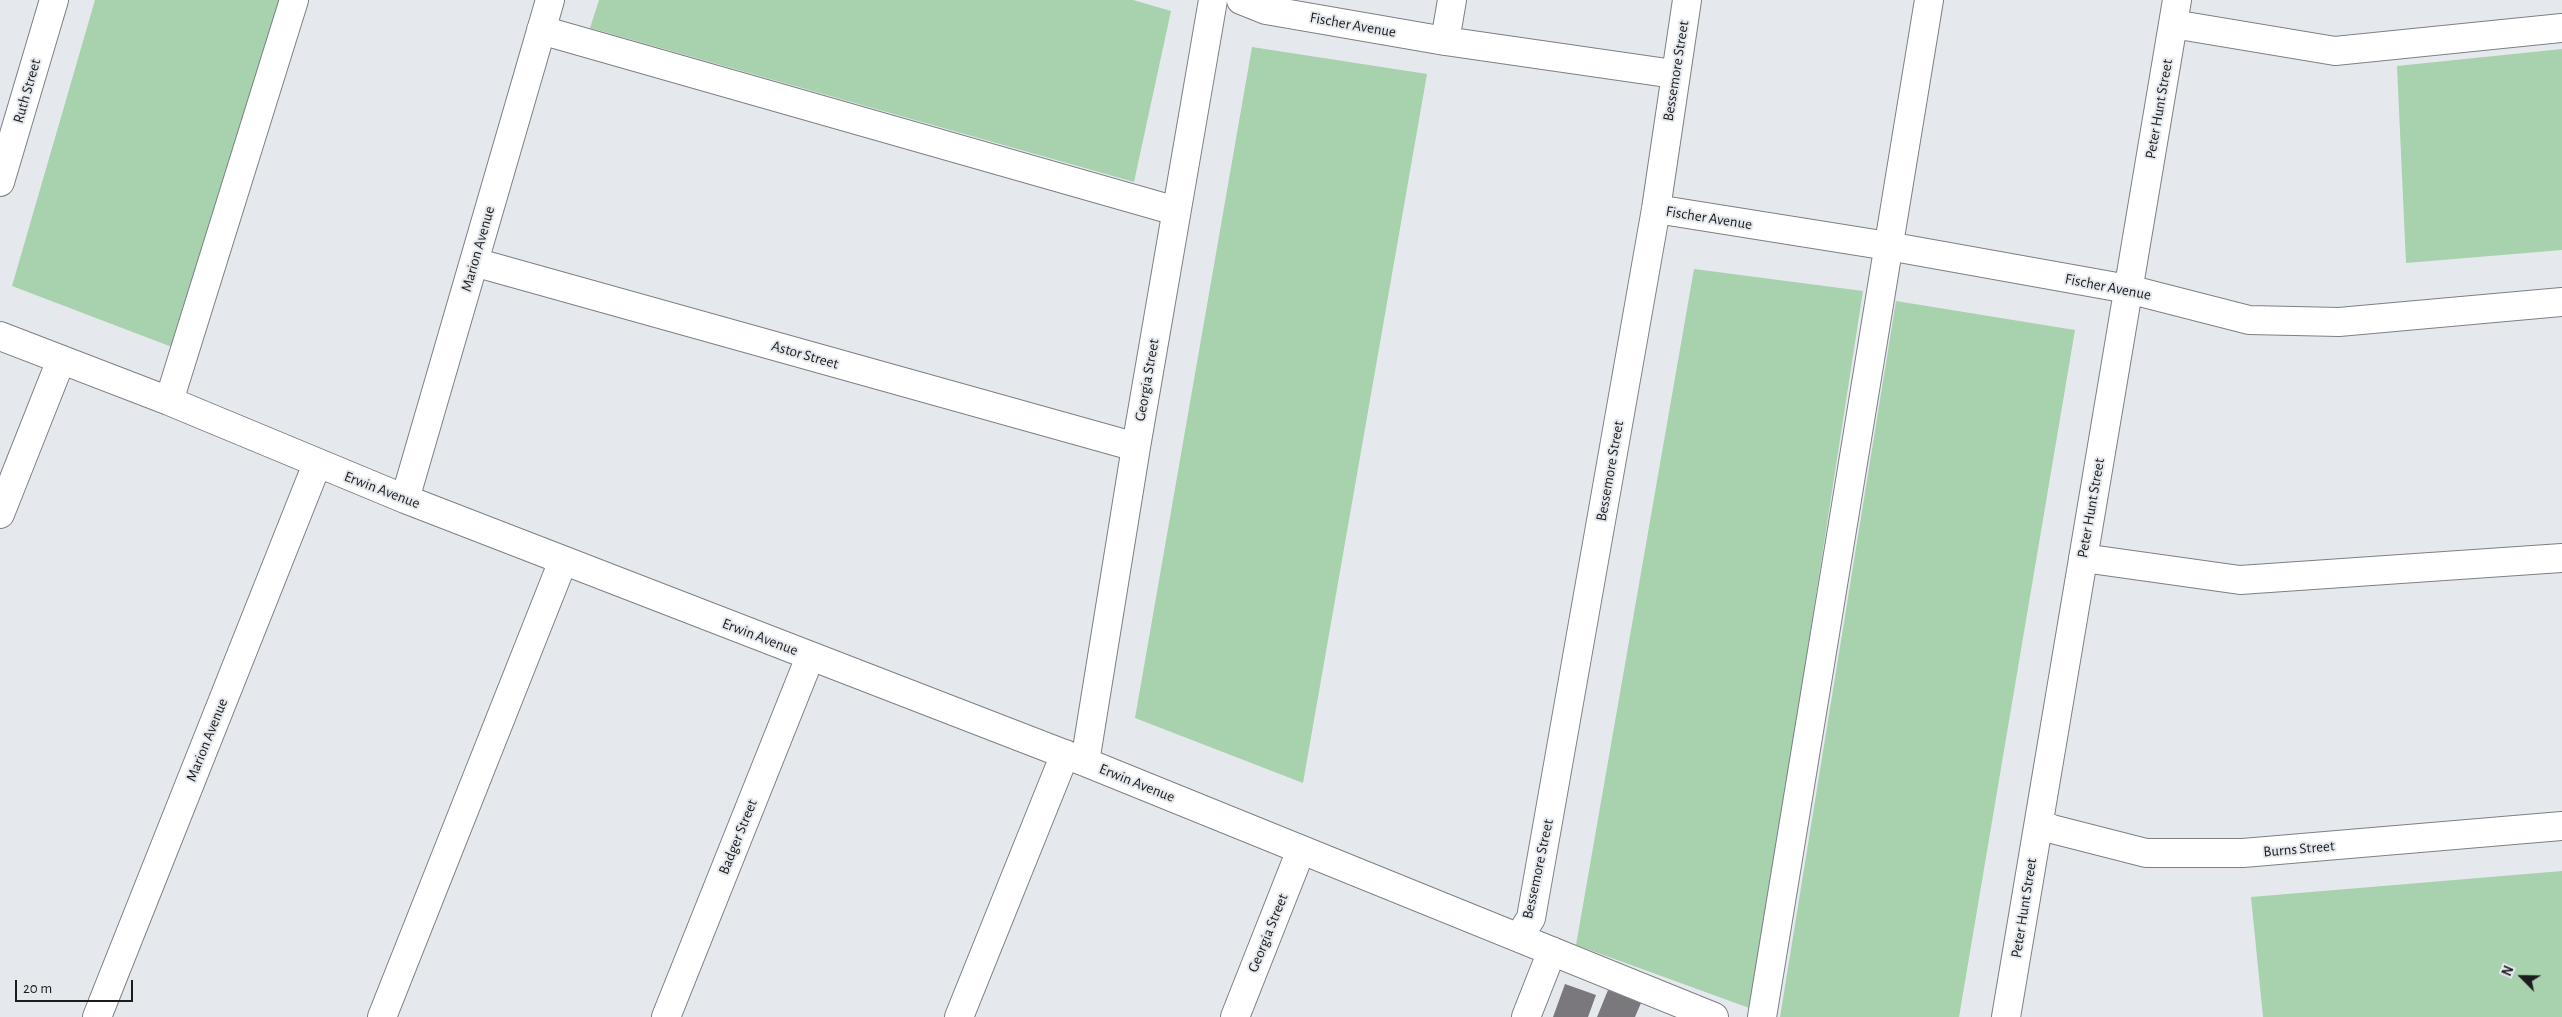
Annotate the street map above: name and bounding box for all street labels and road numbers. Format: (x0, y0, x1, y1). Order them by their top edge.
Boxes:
street label: Fischer Avenue (1308, 9, 1398, 41)
street label: Bessemore Street (1659, 19, 1693, 123)
street label: Ruth Street (9, 57, 45, 125)
street label: Peter Hunt Street (2141, 58, 2177, 160)
street label: Fischer Avenue (1665, 202, 1753, 234)
street label: Marion Avenue (457, 204, 499, 294)
street label: Fischer Avenue (2063, 270, 2153, 304)
street label: Astor Street (770, 337, 840, 373)
street label: Georgia Street (1131, 337, 1163, 423)
street label: Bessemore Street (1592, 419, 1628, 523)
street label: Peter Hunt Street (2073, 457, 2109, 559)
street label: Erwin Avenue (342, 467, 422, 513)
street label: Erwin Avenue (720, 614, 800, 660)
street label: Marion Avenue (182, 696, 232, 784)
street label: Erwin Avenue (1097, 760, 1177, 806)
street label: Badger Street (715, 797, 761, 877)
street label: Bessemore Street (1519, 817, 1557, 921)
street label: Burns Street (2263, 837, 2335, 861)
street label: Peter Hunt Street (2007, 857, 2041, 959)
street label: Georgia Street (1244, 891, 1292, 975)

